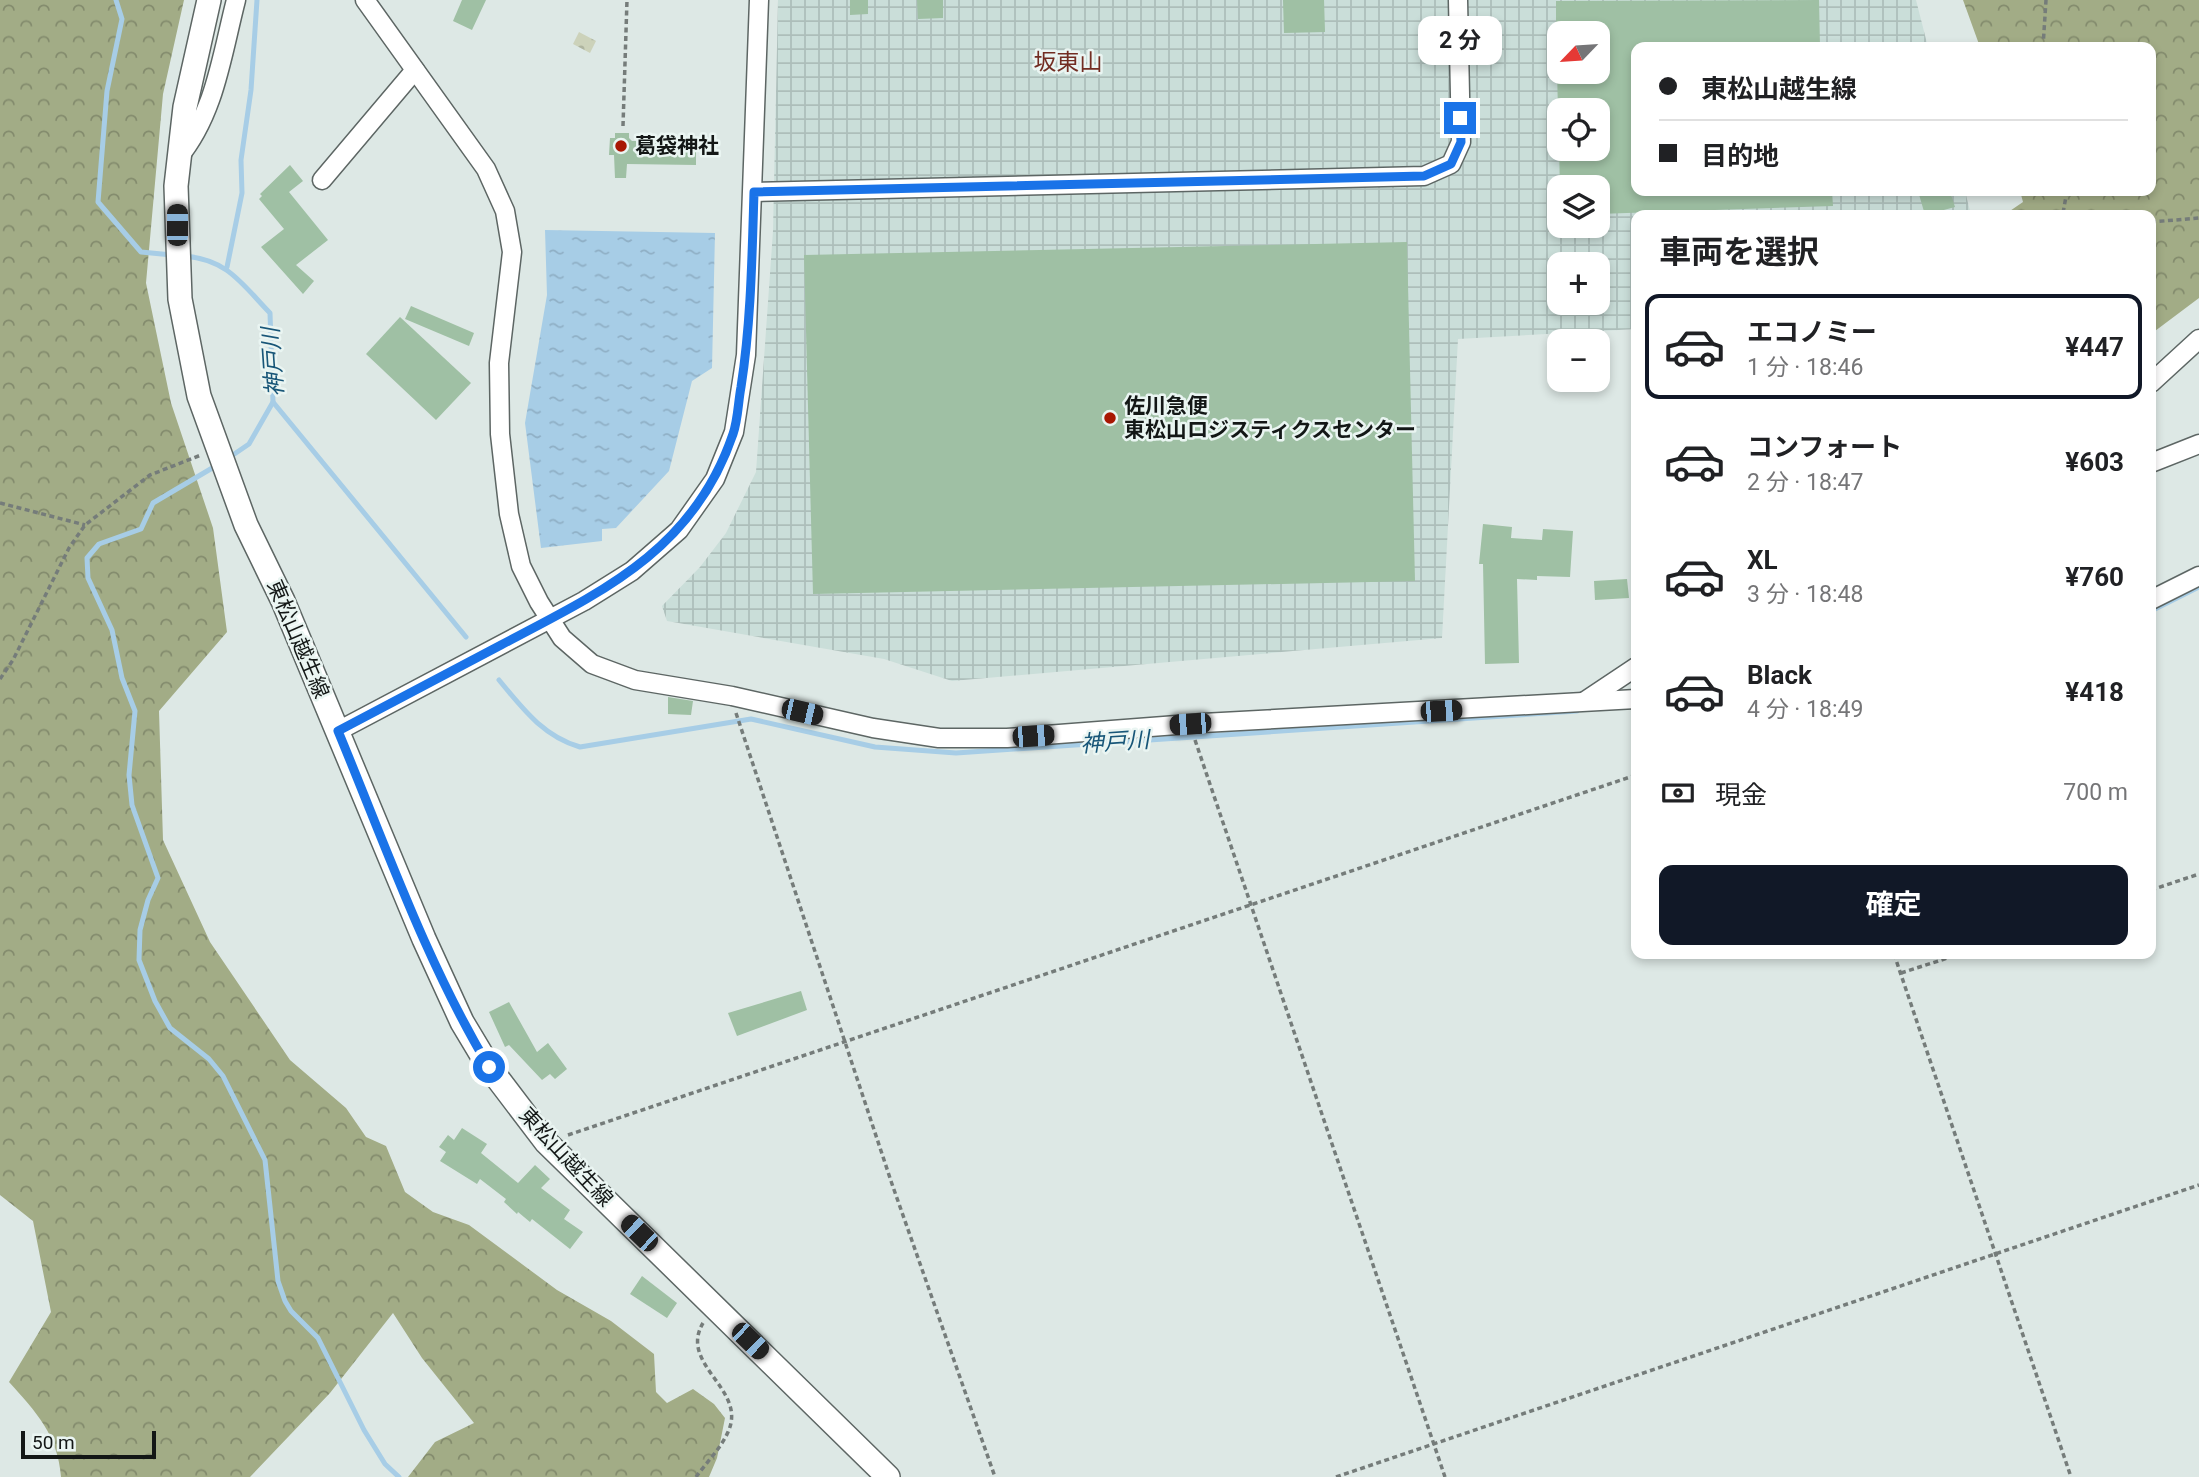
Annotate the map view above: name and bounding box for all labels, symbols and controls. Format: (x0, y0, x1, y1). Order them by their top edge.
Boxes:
callout: 2 分 (1418, 17, 1502, 66)
north arrow (1547, 21, 1610, 84)
map controls (1547, 21, 1610, 392)
text: 2 分 (1439, 27, 1481, 54)
district label: 坂東山 (1034, 49, 1103, 76)
text: 東松山越生線 (1701, 74, 1857, 104)
button: locate (1547, 98, 1610, 161)
route end (1444, 102, 1476, 134)
place label: 葛袋神社 (635, 134, 719, 158)
marker: 葛袋神社 (613, 138, 629, 154)
text: 目的地 (1701, 141, 1779, 171)
button: layers (1547, 175, 1610, 238)
car (167, 204, 188, 246)
text: 車両を選択 (1659, 233, 1819, 271)
button: + (1547, 252, 1610, 315)
icon: car (1663, 315, 1726, 378)
text: エコノミー (1747, 317, 1877, 347)
water label: 神戸川 (257, 324, 289, 397)
button: − (1547, 329, 1610, 392)
text: ¥447 (2065, 332, 2124, 362)
text: 1 分 · 18:46 (1747, 354, 1863, 381)
place label: 佐川急便 東松山ロジスティクスセンター (1124, 394, 1416, 442)
marker: 佐川急便 東松山ロジスティクスセンター (1102, 410, 1118, 426)
icon: car (1663, 430, 1726, 493)
text: コンフォート (1747, 432, 1902, 462)
text: ¥603 (2065, 447, 2124, 477)
text: 2 分 · 18:47 (1747, 469, 1863, 496)
icon: car (1663, 545, 1726, 608)
text: XL (1747, 545, 1778, 575)
text: ¥760 (2065, 562, 2124, 592)
street label: 東松山越生線 (262, 576, 334, 702)
text: 3 分 · 18:48 (1747, 581, 1863, 608)
icon: car (1663, 660, 1726, 723)
text: Black (1747, 660, 1812, 690)
text: ¥418 (2065, 677, 2124, 707)
text: 4 分 · 18:49 (1747, 696, 1863, 723)
car (780, 697, 825, 727)
car (1420, 699, 1463, 723)
car (1169, 712, 1212, 736)
car (1012, 724, 1055, 748)
water label: 神戸川 (1080, 726, 1153, 758)
icon: cash (1659, 774, 1697, 812)
text: 700 m (2063, 779, 2128, 806)
text: 現金 (1715, 780, 1767, 810)
button: 確定 (1659, 865, 2128, 945)
route start (473, 1051, 505, 1083)
street label: 東松山越生線 (514, 1103, 618, 1211)
car (617, 1211, 662, 1255)
car (728, 1319, 773, 1363)
scale bar (21, 1428, 156, 1460)
text: 50 m (32, 1431, 75, 1454)

